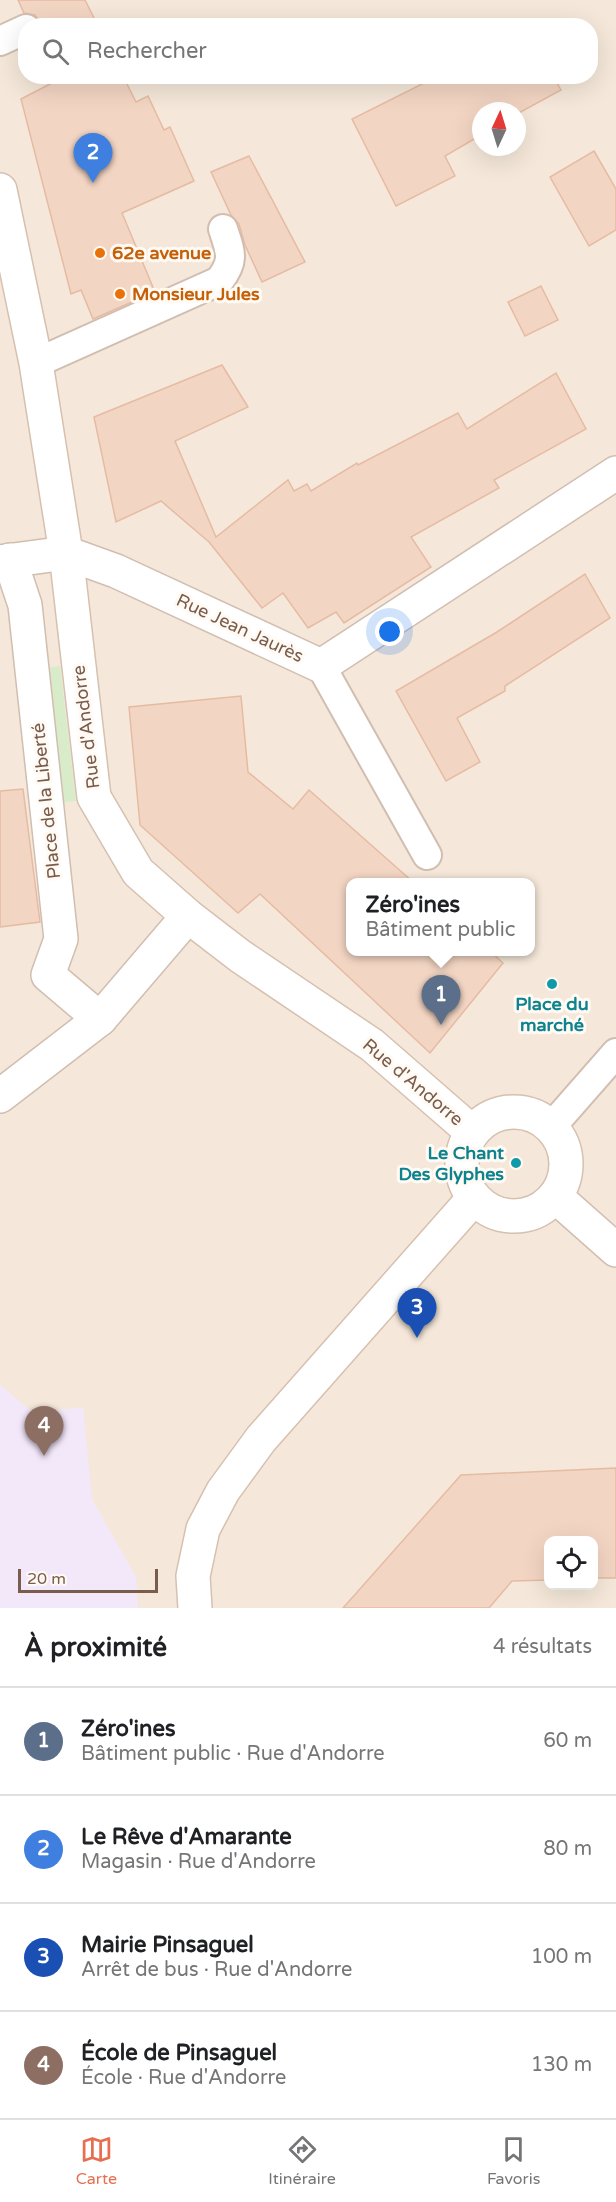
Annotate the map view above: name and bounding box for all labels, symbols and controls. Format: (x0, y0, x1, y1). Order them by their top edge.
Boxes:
search box (18, 18, 598, 84)
icon: search (39, 35, 72, 68)
text: Rechercher (87, 38, 207, 64)
north arrow (472, 102, 526, 156)
pin: 2 (74, 134, 112, 183)
place label: 62e avenue (112, 242, 211, 264)
marker: 62e avenue (93, 246, 107, 260)
place label: Monsieur Jules (132, 283, 260, 305)
marker: Monsieur Jules (113, 287, 127, 301)
street label: Rue Jean Jaurès (173, 589, 307, 667)
your location (375, 617, 404, 646)
street label: Rue d'Andorre (68, 664, 104, 790)
street label: Place de la Liberté (27, 722, 65, 880)
popup (346, 878, 535, 956)
text: Zéro'ines (366, 892, 460, 918)
text: Bâtiment public (366, 918, 515, 942)
pin: 1 (422, 976, 460, 1025)
marker: Place du marché (545, 977, 559, 991)
place label: Place du marché (515, 993, 589, 1036)
street label: Rue d'Andorre (358, 1034, 468, 1130)
place label: Le Chant Des Glyphes (398, 1142, 504, 1185)
marker: Le Chant Des Glyphes (509, 1156, 523, 1170)
pin: 3 (398, 1288, 436, 1338)
pin: 4 (24, 1406, 63, 1456)
map controls (544, 1536, 598, 1590)
button: locate (544, 1536, 598, 1590)
scale bar (18, 1566, 158, 1594)
text: 20 m (27, 1569, 66, 1589)
text: À proximité (24, 1632, 167, 1663)
text: 4 résultats (493, 1635, 592, 1659)
text: Zéro'ines (81, 1716, 175, 1742)
text: 1 (37, 1729, 50, 1753)
text: 60 m (543, 1729, 592, 1753)
text: Bâtiment public · Rue d'Andorre (81, 1742, 385, 1766)
text: Le Rêve d'Amarante (81, 1824, 292, 1850)
text: 2 (37, 1837, 50, 1861)
text: 80 m (543, 1837, 592, 1861)
text: Magasin · Rue d'Andorre (81, 1850, 316, 1874)
text: Mairie Pinsaguel (81, 1932, 254, 1958)
text: 3 (37, 1945, 50, 1969)
text: 100 m (531, 1945, 592, 1969)
text: Arrêt de bus · Rue d'Andorre (81, 1958, 352, 1982)
text: École de Pinsaguel (81, 2040, 277, 2066)
text: 4 (37, 2053, 50, 2077)
text: 130 m (531, 2053, 592, 2077)
text: École · Rue d'Andorre (81, 2066, 286, 2090)
tab: Carte (76, 2133, 117, 2189)
tab: Itinéraire (268, 2133, 336, 2189)
tab: Favoris (487, 2133, 540, 2189)

